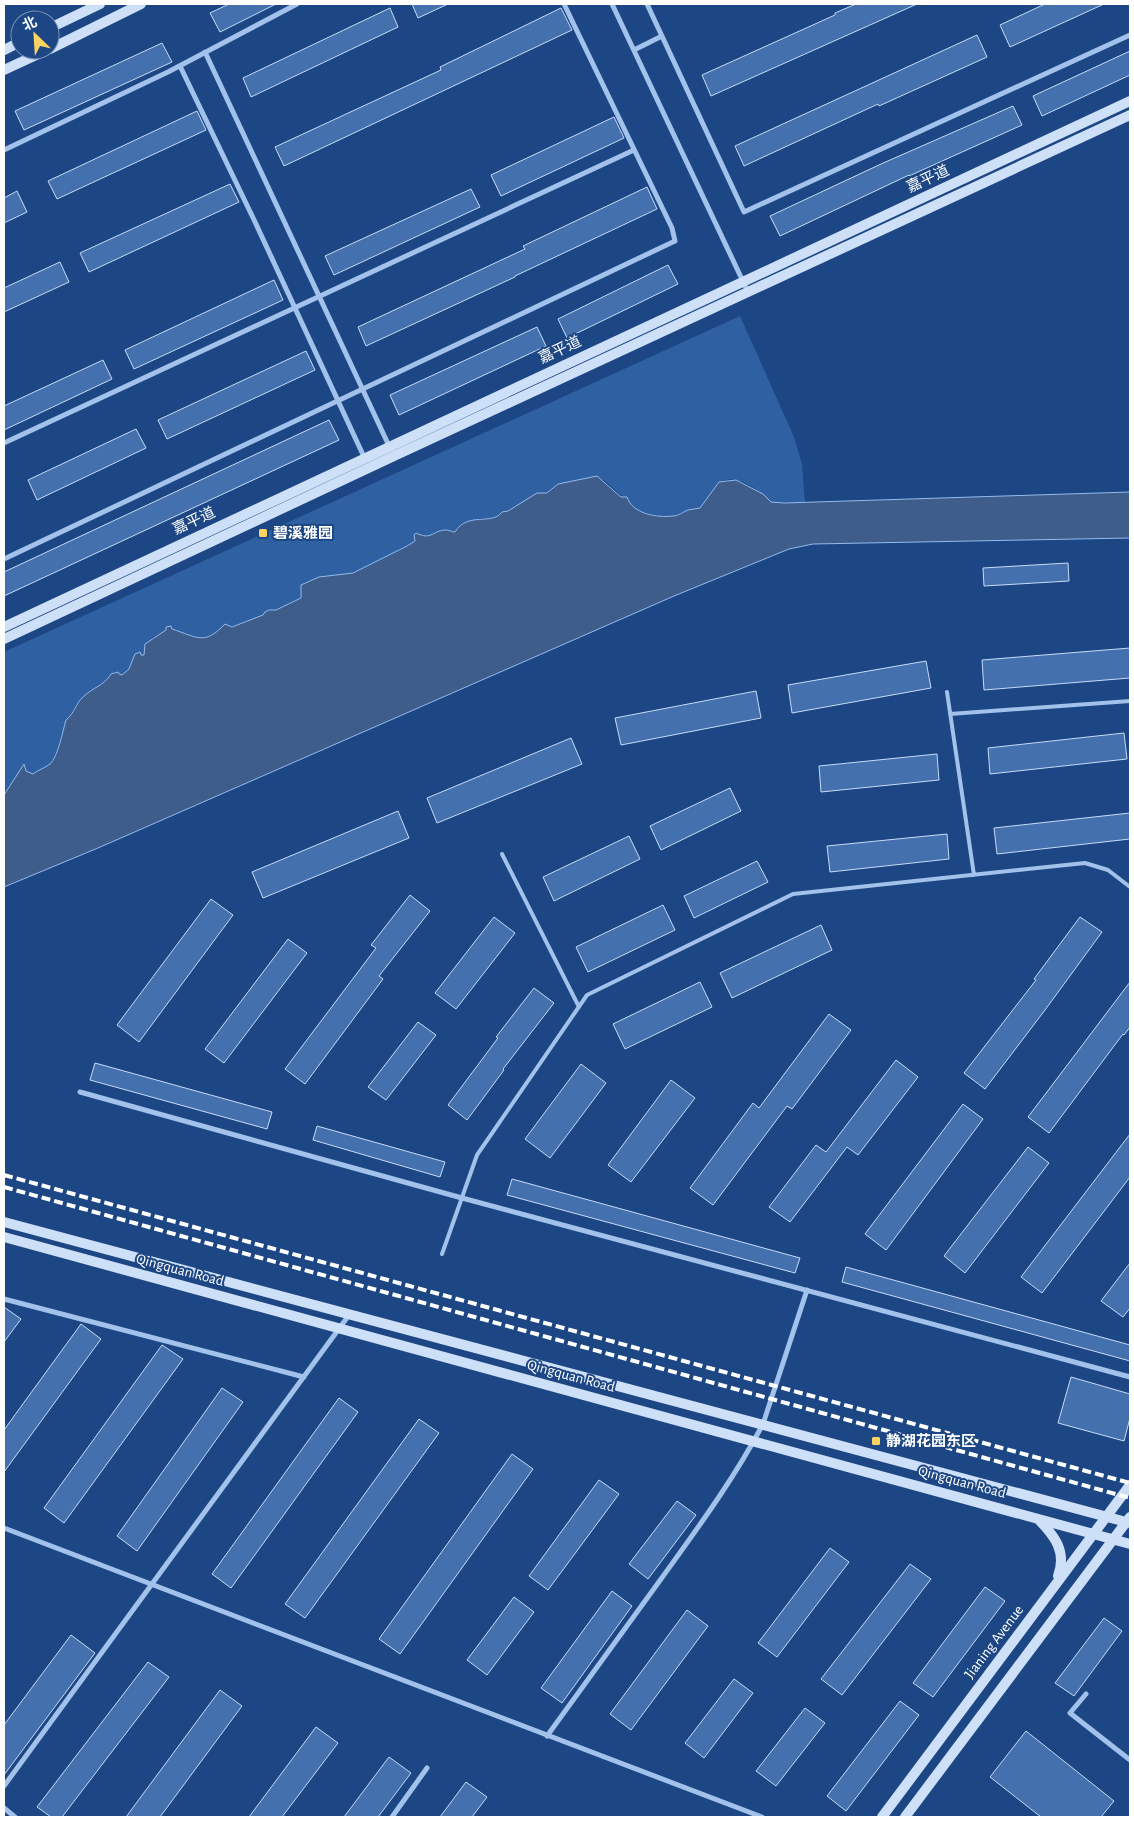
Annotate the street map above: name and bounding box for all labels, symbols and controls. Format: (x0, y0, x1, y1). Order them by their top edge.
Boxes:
north arrow (10, 10, 60, 60)
text: 北 (20, 14, 39, 33)
street label: 嘉平道 (904, 162, 952, 195)
street label: 嘉平道 (536, 333, 584, 366)
street label: 嘉平道 (170, 504, 218, 537)
place label: 碧溪雅园 (273, 525, 333, 541)
marker: 碧溪雅园 (257, 527, 269, 539)
street label: Qingquan Road (134, 1251, 226, 1289)
street label: Qingquan Road (525, 1357, 617, 1395)
place label: 静湖花园东区 (886, 1433, 976, 1449)
marker: 静湖花园东区 (870, 1435, 882, 1447)
street label: Qingquan Road (916, 1463, 1008, 1501)
street label: Jianing Avenue (962, 1602, 1026, 1682)

